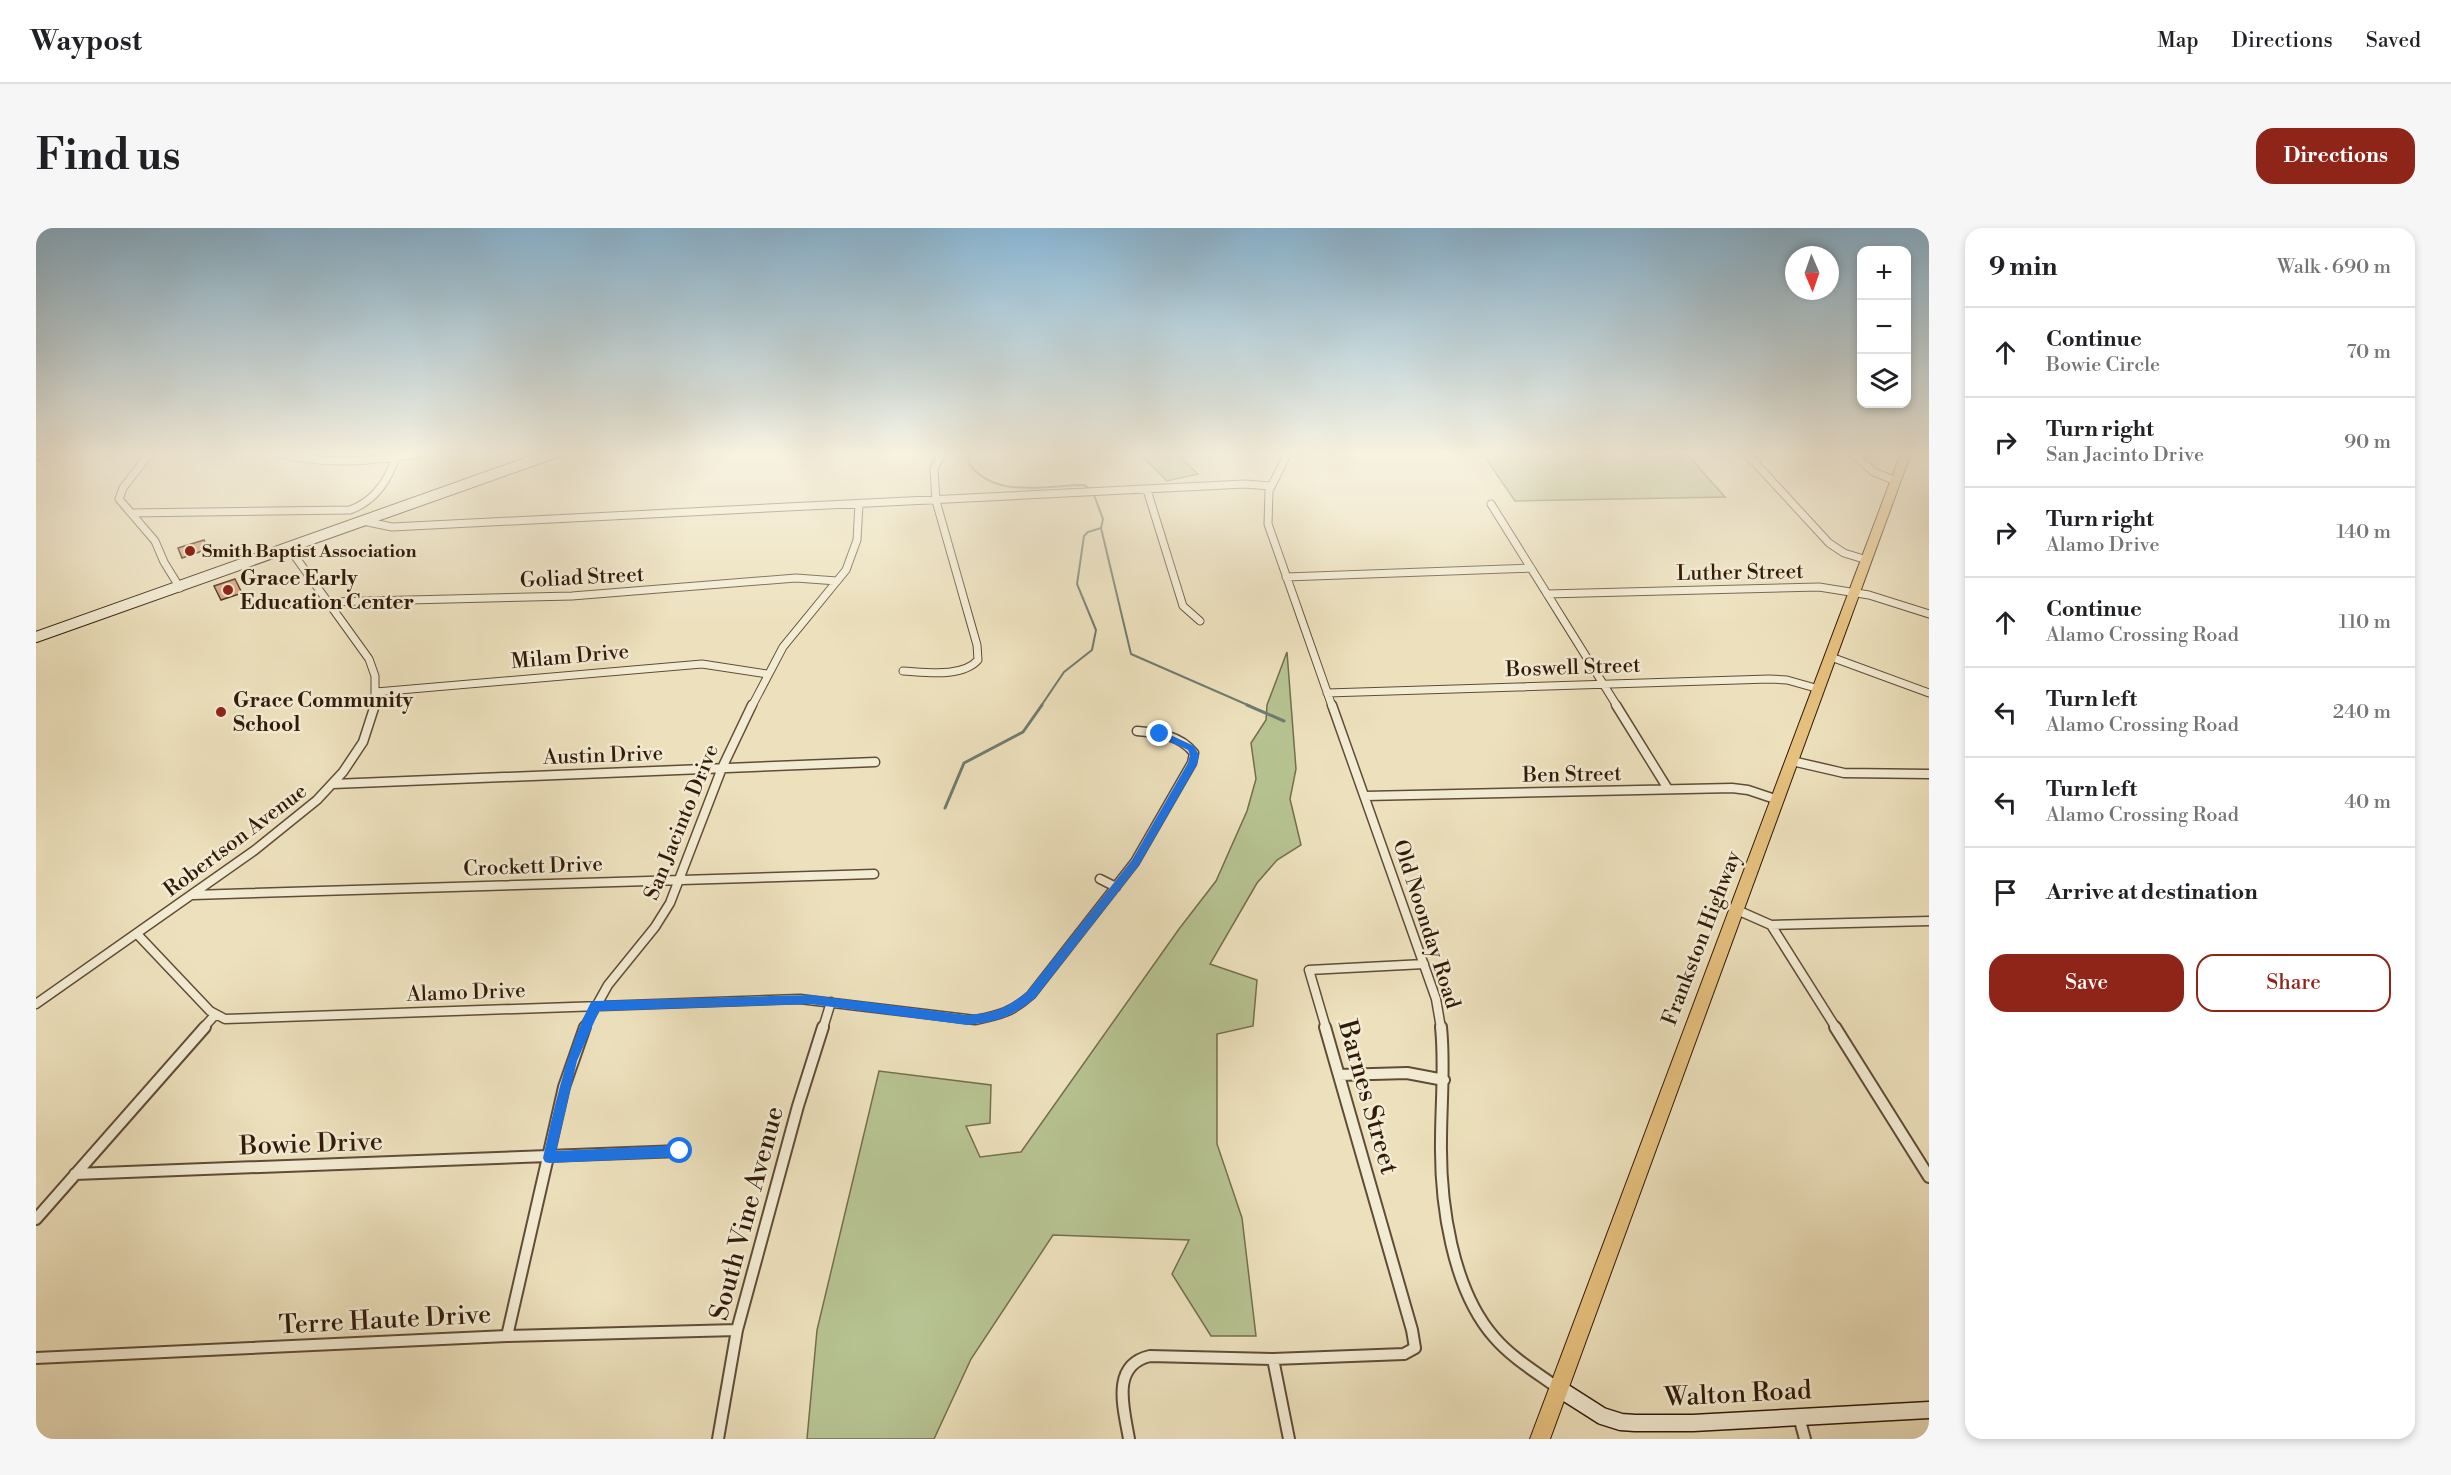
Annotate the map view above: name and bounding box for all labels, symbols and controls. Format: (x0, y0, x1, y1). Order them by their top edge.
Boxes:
text: Waypost (30, 24, 142, 59)
text: Map (2157, 28, 2199, 54)
text: Directions (2232, 28, 2333, 54)
text: Saved (2366, 28, 2421, 54)
button: Directions (2256, 128, 2415, 184)
text: Find us (36, 130, 180, 183)
north arrow (1785, 246, 1839, 300)
map controls (1857, 246, 1911, 408)
button: + (1857, 246, 1911, 300)
text: 9 min (1989, 251, 2057, 283)
text: Walk · 690 m (2277, 255, 2391, 280)
button: − (1857, 300, 1911, 354)
text: Continue (2046, 326, 2142, 353)
icon: ahead (1989, 336, 2022, 369)
text: 70 m (2347, 340, 2391, 365)
text: Bowie Circle (2046, 353, 2160, 378)
button: layers (1857, 354, 1911, 408)
text: Turn right (2046, 416, 2154, 443)
icon: right (1989, 426, 2022, 459)
text: 90 m (2344, 430, 2391, 455)
text: San Jacinto Drive (2046, 443, 2204, 468)
text: Turn right (2046, 506, 2154, 533)
icon: right (1989, 516, 2022, 549)
text: 140 m (2336, 520, 2391, 545)
text: Alamo Drive (2046, 533, 2160, 558)
place label: Smith Baptist Association (202, 540, 417, 563)
marker: Smith Baptist Association (183, 544, 197, 558)
street label: Luther Street (1676, 559, 1804, 587)
street label: Goliad Street (519, 562, 645, 594)
place label: Grace Early Education Center (240, 566, 414, 616)
marker: Grace Early Education Center (221, 583, 235, 597)
text: Continue (2046, 596, 2142, 623)
icon: ahead (1989, 606, 2022, 639)
text: 110 m (2339, 610, 2391, 635)
text: Alamo Crossing Road (2046, 623, 2239, 648)
street label: Milam Drive (510, 639, 630, 675)
street label: Boswell Street (1504, 653, 1641, 683)
text: Turn left (2046, 686, 2137, 713)
place label: Grace Community School (233, 688, 413, 738)
icon: left (1989, 696, 2022, 729)
text: 240 m (2333, 700, 2391, 725)
marker: Grace Community School (214, 705, 228, 719)
text: Alamo Crossing Road (2046, 713, 2239, 738)
route end (1146, 720, 1172, 746)
street label: Austin Drive (541, 741, 664, 771)
street label: San Jacinto Drive (639, 741, 725, 904)
street label: Ben Street (1521, 761, 1622, 789)
text: Turn left (2046, 776, 2137, 803)
street label: Robertson Avenue (159, 778, 312, 903)
icon: left (1989, 786, 2022, 819)
text: 40 m (2344, 790, 2391, 815)
text: Alamo Crossing Road (2046, 803, 2239, 828)
street label: Old Noonday Road (1386, 837, 1466, 1012)
street label: Frankston Highway (1657, 847, 1747, 1029)
street label: Crockett Drive (463, 852, 603, 882)
icon: arrive (1989, 876, 2022, 909)
text: Arrive at destination (2046, 879, 2258, 906)
button: Save (1989, 954, 2184, 1012)
button: Share (2196, 954, 2391, 1012)
street label: Alamo Drive (405, 978, 526, 1008)
street label: Barnes Street (1330, 1015, 1405, 1178)
street label: South Vine Avenue (703, 1103, 791, 1324)
street label: Bowie Drive (238, 1126, 383, 1163)
route start (666, 1137, 692, 1163)
street label: Terre Haute Drive (278, 1298, 492, 1342)
street label: Walton Road (1663, 1374, 1813, 1414)

